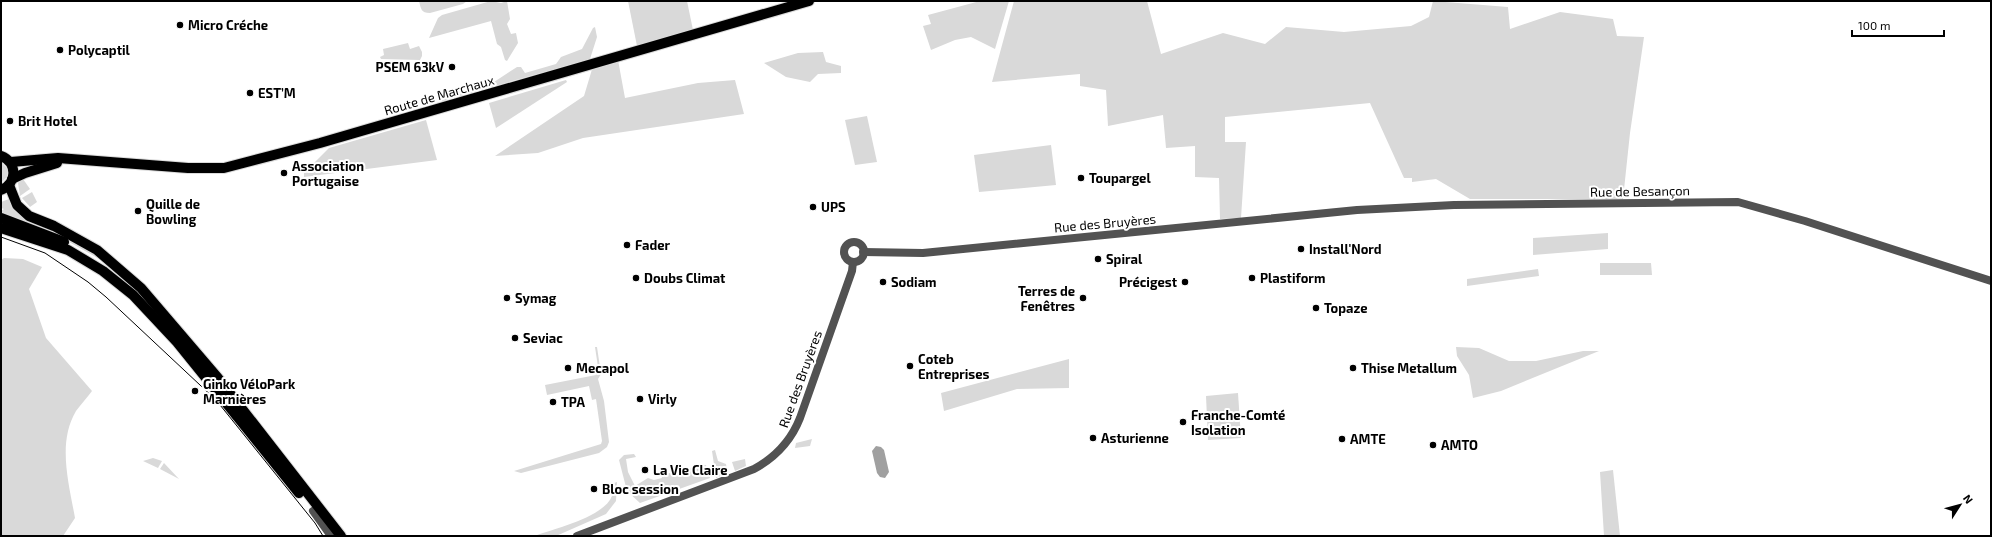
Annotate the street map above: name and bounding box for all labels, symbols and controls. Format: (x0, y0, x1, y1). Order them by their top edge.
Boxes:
scale bar (1852, 12, 1944, 38)
place label: Micro Créche (188, 17, 268, 33)
text: 100 m (1858, 18, 1890, 32)
marker: Micro Créche (175, 20, 185, 30)
place label: Polycaptil (68, 42, 131, 58)
marker: Polycaptil (55, 45, 65, 55)
place label: PSEM 63kV (376, 59, 445, 75)
marker: PSEM 63kV (447, 62, 457, 72)
street label: Route de Marchaux (382, 72, 496, 118)
place label: EST’M (258, 85, 296, 101)
marker: EST’M (245, 88, 255, 98)
place label: Brit Hotel (18, 113, 78, 129)
marker: Brit Hotel (5, 116, 15, 126)
place label: Association Portugaise (292, 158, 364, 189)
marker: Association Portugaise (279, 168, 289, 178)
place label: Toupargel (1089, 170, 1151, 186)
marker: Toupargel (1076, 173, 1086, 183)
street label: Rue de Besançon (1590, 182, 1690, 201)
place label: Quille de Bowling (146, 196, 200, 227)
place label: UPS (821, 199, 846, 215)
marker: UPS (808, 202, 818, 212)
marker: Quille de Bowling (133, 206, 143, 216)
street label: Rue des Bruyères (1053, 211, 1157, 235)
place label: Fader (635, 237, 670, 253)
marker: Fader (622, 240, 632, 250)
place label: Install'Nord (1309, 241, 1382, 257)
marker: Install'Nord (1296, 244, 1306, 254)
place label: Spiral (1106, 251, 1143, 267)
marker: Spiral (1093, 254, 1103, 264)
place label: Doubs Climat (644, 270, 726, 286)
place label: Plastiform (1260, 270, 1325, 286)
marker: Doubs Climat (631, 273, 641, 283)
marker: Plastiform (1247, 273, 1257, 283)
place label: Sodiam (891, 274, 937, 290)
place label: Précigest (1119, 274, 1178, 290)
marker: Sodiam (878, 277, 888, 287)
marker: Précigest (1180, 277, 1190, 287)
place label: Terres de Fenêtres (1018, 283, 1075, 314)
place label: Symag (515, 290, 557, 306)
marker: Symag (502, 293, 512, 303)
marker: Terres de Fenêtres (1078, 293, 1088, 303)
place label: Topaze (1324, 300, 1368, 316)
marker: Topaze (1311, 303, 1321, 313)
street label: Rue des Bruyères (775, 328, 825, 430)
place label: Seviac (523, 330, 563, 346)
marker: Seviac (510, 333, 520, 343)
place label: Coteb Entreprises (918, 351, 990, 382)
place label: Mecapol (576, 360, 630, 376)
place label: Thise Metallum (1361, 360, 1457, 376)
marker: Coteb Entreprises (905, 361, 915, 371)
marker: Mecapol (563, 363, 573, 373)
marker: Thise Metallum (1348, 363, 1358, 373)
place label: Ginko VéloPark Marnières (203, 376, 296, 407)
marker: Ginko VéloPark Marnières (190, 386, 200, 396)
place label: Virly (648, 391, 677, 407)
place label: TPA (561, 394, 585, 410)
marker: Virly (635, 394, 645, 404)
marker: TPA (548, 397, 558, 407)
place label: Franche-Comté Isolation (1191, 407, 1285, 438)
marker: Franche-Comté Isolation (1178, 417, 1188, 427)
place label: Asturienne (1101, 430, 1169, 446)
place label: AMTE (1350, 431, 1386, 447)
marker: Asturienne (1088, 433, 1098, 443)
marker: AMTE (1337, 434, 1347, 444)
place label: AMTO (1441, 437, 1478, 453)
marker: AMTO (1428, 440, 1438, 450)
place label: La Vie Claire (653, 462, 728, 478)
marker: La Vie Claire (640, 465, 650, 475)
place label: Bloc session (602, 481, 679, 497)
marker: Bloc session (589, 484, 599, 494)
north arrow (1940, 485, 1980, 525)
text: N (1961, 492, 1976, 506)

